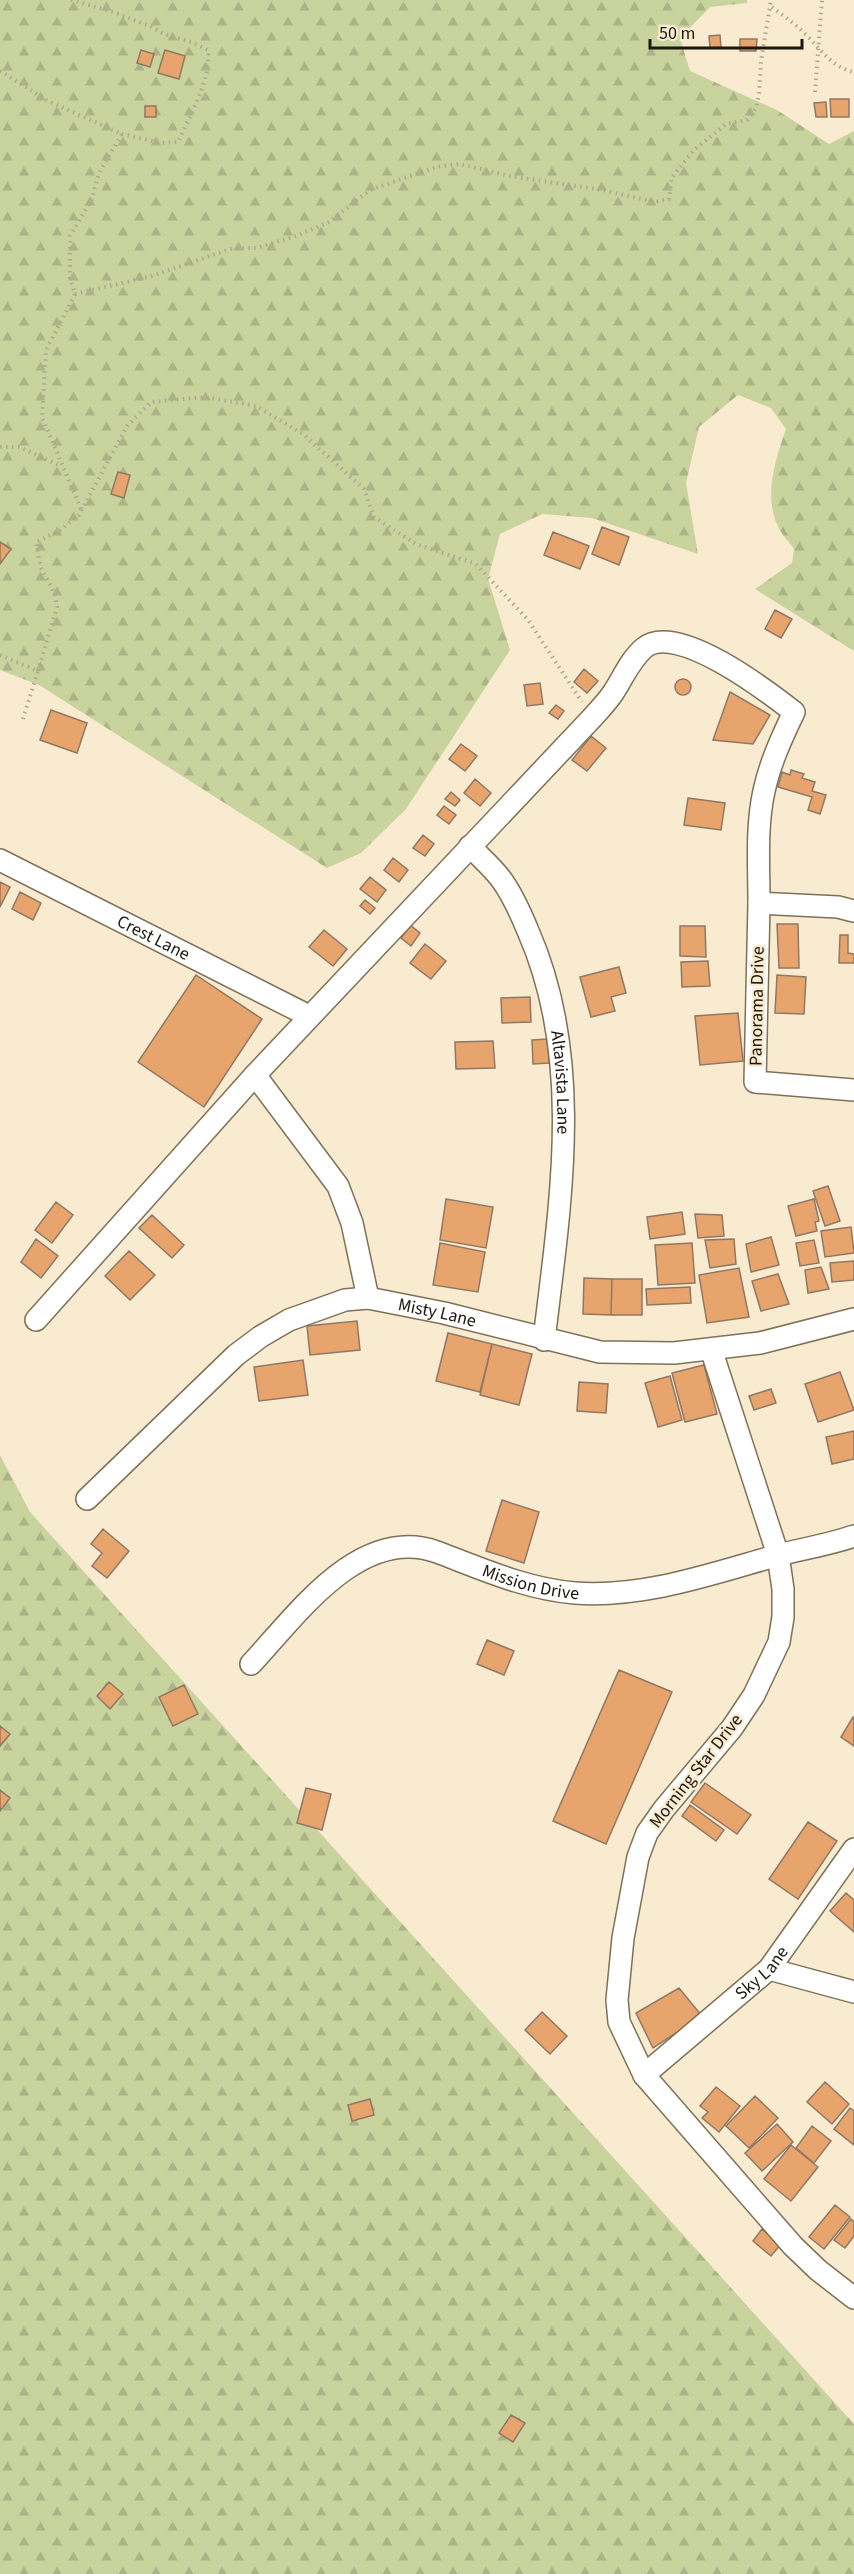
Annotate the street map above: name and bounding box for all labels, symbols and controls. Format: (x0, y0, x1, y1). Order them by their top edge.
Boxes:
scale bar (650, 12, 802, 50)
text: 50 m (659, 21, 695, 46)
street label: Crest Lane (113, 909, 194, 966)
street label: Panorama Drive (743, 946, 771, 1066)
street label: Altavista Lane (544, 1029, 576, 1135)
street label: Misty Lane (396, 1292, 479, 1333)
street label: Mission Drive (479, 1558, 580, 1606)
street label: Morning Star Drive (643, 1709, 749, 1833)
street label: Sky Lane (729, 1941, 794, 2005)

